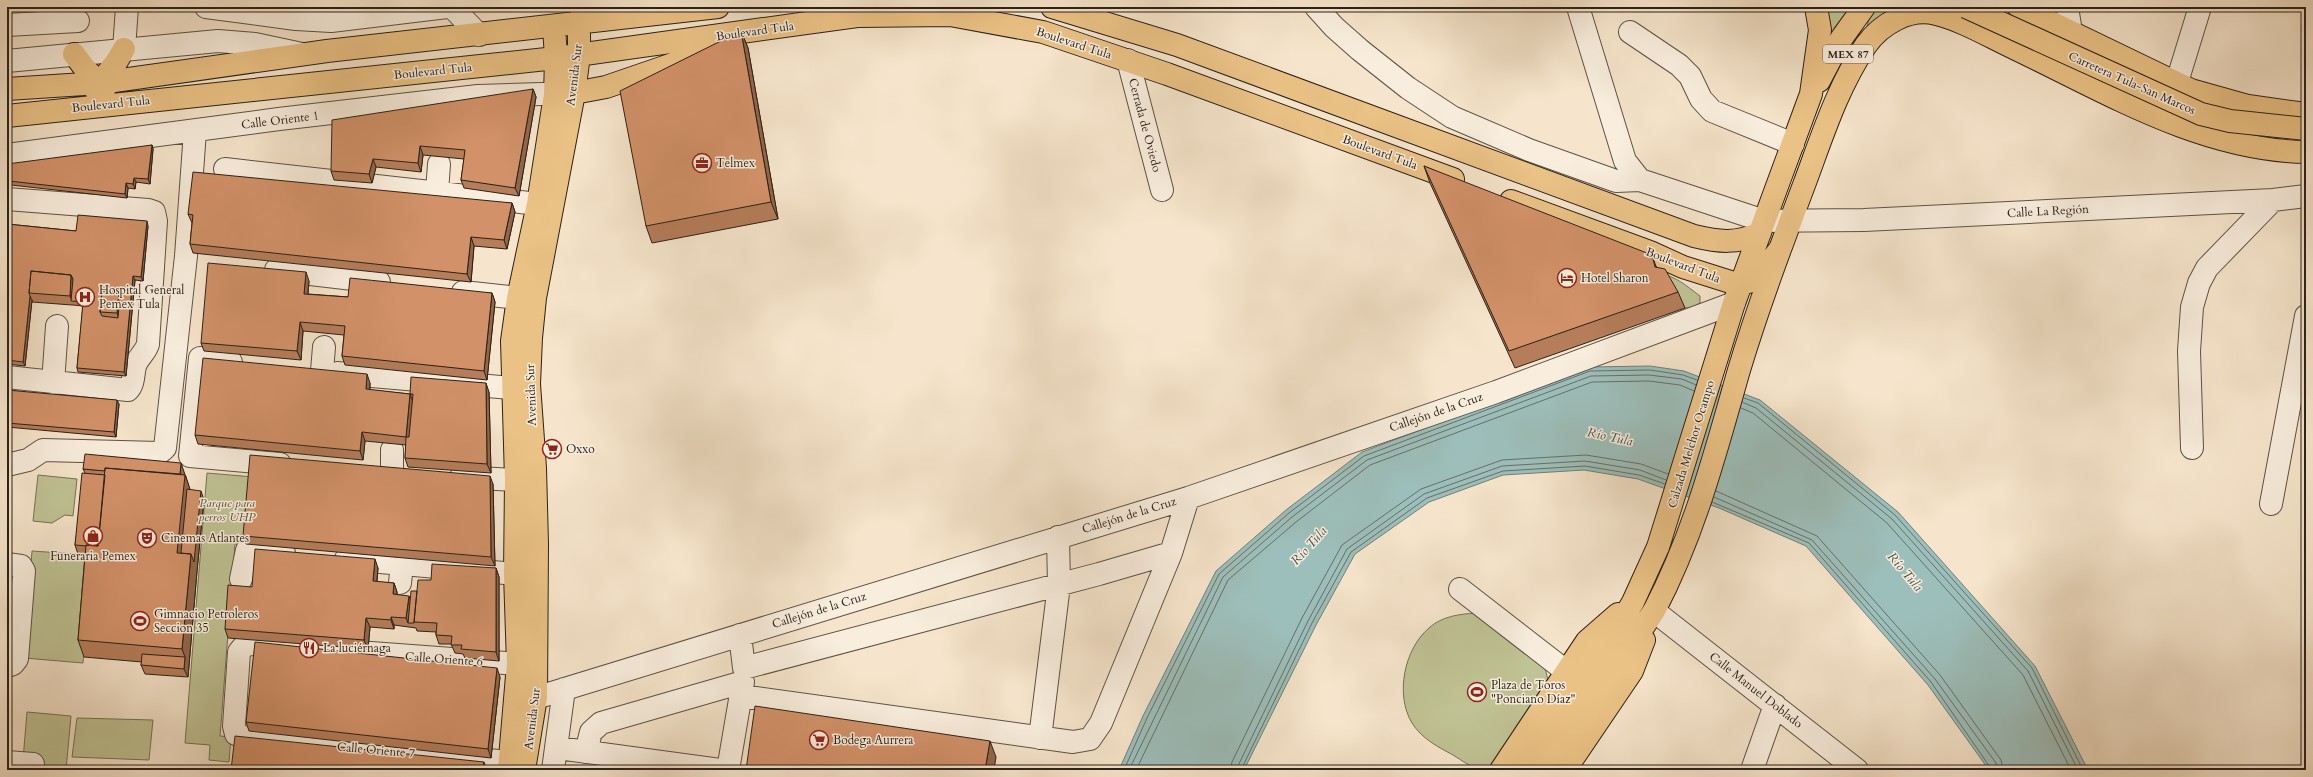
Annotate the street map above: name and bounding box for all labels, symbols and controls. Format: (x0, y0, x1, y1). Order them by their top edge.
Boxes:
street label: Boulevard Tula (715, 17, 796, 44)
street label: Boulevard Tula (1034, 23, 1115, 63)
street label: Avenida Sur (562, 43, 586, 107)
road number: MEX 87 (1823, 45, 1873, 63)
street label: Carretera Tula-San Marcos (2066, 48, 2198, 118)
street label: Boulevard Tula (393, 59, 474, 83)
street label: Cerrada de Oviedo (1125, 76, 1165, 174)
street label: Boulevard Tula (71, 92, 152, 116)
street label: Calle Oriente 1 (240, 107, 320, 133)
street label: Boulevard Tula (1340, 131, 1420, 173)
office icon: Telmex (691, 152, 713, 174)
place label: Telmex (716, 155, 755, 171)
street label: Calle La Región (2007, 201, 2090, 221)
street label: Boulevard Tula (1643, 243, 1723, 287)
hotel icon: Hotel Sharon (1556, 267, 1578, 289)
place label: Hotel Sharon (1581, 270, 1649, 286)
place label: Hospital General Pemex Tula (99, 282, 184, 312)
hospital icon: Hospital General Pemex Tula (74, 286, 96, 308)
street label: Avenida Sur (522, 363, 540, 426)
street label: Calzada Melchor Ocampo (1664, 378, 1718, 510)
street label: Callejón de la Cruz (1387, 388, 1485, 435)
water label: Río Tula (1586, 423, 1635, 451)
supermarket icon: Oxxo (541, 438, 563, 460)
place label: Oxxo (566, 441, 595, 457)
street label: Callejón de la Cruz (1080, 493, 1179, 537)
park label: Parque para perros UHP (198, 495, 256, 525)
water label: Río Tula (1287, 523, 1331, 569)
shop icon: Funeraria Pemex (82, 525, 104, 547)
theatre icon: Cinemas Atlantes (136, 527, 158, 549)
place label: Cinemas Atlantes (161, 530, 249, 546)
place label: Funeraria Pemex (50, 548, 136, 564)
water label: Río Tula (1883, 548, 1927, 596)
street label: Callejón de la Cruz (770, 588, 869, 632)
place label: Gimnacio Petroleros Seccion 35 (154, 606, 258, 636)
sports icon: Gimnacio Petroleros Seccion 35 (129, 610, 151, 632)
restaurant icon: La luciérnaga (298, 637, 320, 659)
place label: La luciérnaga (323, 640, 392, 656)
street label: Calle Oriente 6 (404, 648, 484, 670)
street label: Calle Manuel Doblado (1706, 648, 1806, 732)
place label: Plaza de Toros "Ponciano Díaz" (1491, 677, 1576, 707)
sports icon: Plaza de Toros "Ponciano Díaz" (1466, 681, 1488, 703)
street label: Avenida Sur (520, 687, 544, 751)
supermarket icon: Bodega Aurrera (808, 729, 830, 751)
place label: Bodega Aurrera (833, 732, 914, 748)
street label: Calle Oriente 7 (336, 739, 416, 761)

